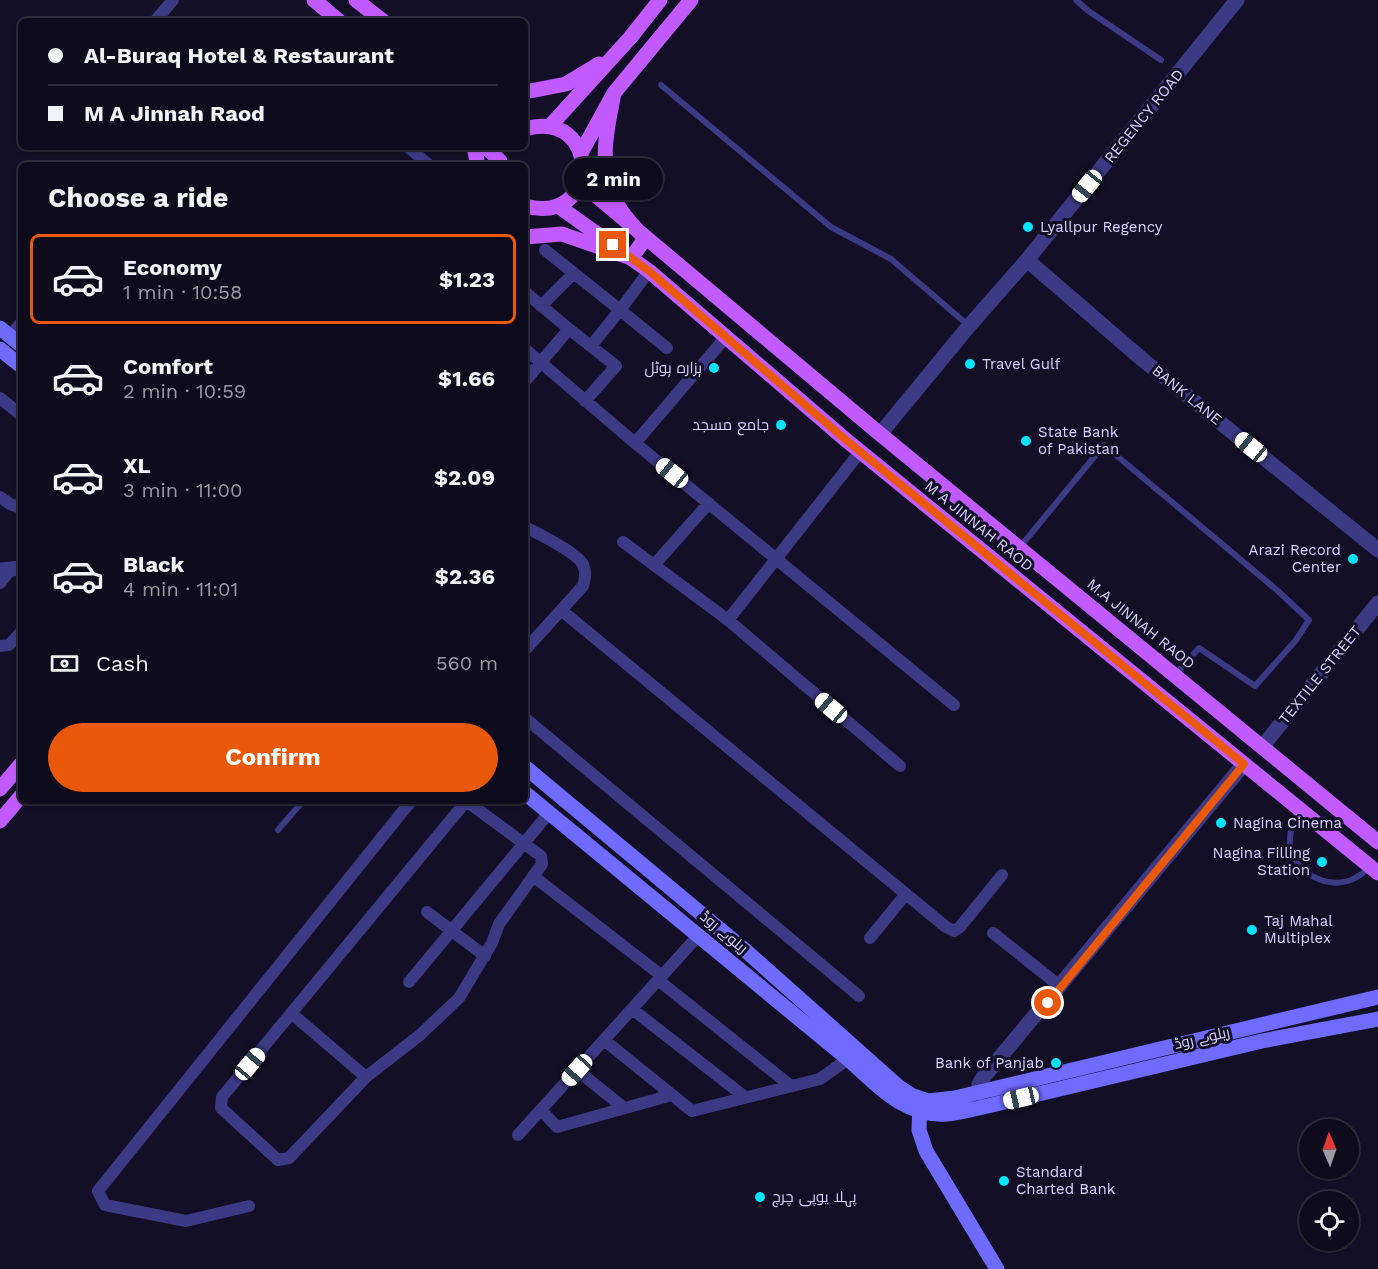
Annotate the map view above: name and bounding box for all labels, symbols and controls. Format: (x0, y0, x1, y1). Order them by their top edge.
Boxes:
text: Al-Buraq Hotel & Restaurant (84, 43, 394, 68)
street label: REGENCY ROAD (1101, 65, 1187, 167)
text: M A Jinnah Raod (84, 101, 265, 126)
callout: 2 min (564, 158, 662, 200)
car (1069, 166, 1105, 206)
text: 2 min (586, 167, 641, 191)
text: Choose a ride (48, 182, 228, 214)
place label: Lyallpur Regency (1040, 218, 1163, 236)
marker: Lyallpur Regency (1021, 220, 1035, 234)
route end (599, 231, 626, 258)
icon: car (51, 252, 105, 306)
text: Economy (123, 255, 222, 280)
text: $1.23 (439, 267, 495, 292)
text: 1 min · 10:58 (123, 280, 242, 304)
icon: car (51, 351, 105, 405)
text: Comfort (123, 354, 213, 379)
place label: Travel Gulf (982, 355, 1061, 373)
marker: Travel Gulf (963, 357, 977, 371)
place label: ہزارہ ہوٹل (644, 359, 702, 378)
marker: ہزارہ ہوٹل (707, 361, 721, 375)
street label: BANK LANE (1148, 361, 1226, 429)
text: $1.66 (438, 366, 495, 391)
text: 2 min · 10:59 (123, 379, 246, 403)
place label: جامع مسجد (692, 416, 769, 436)
marker: جامع مسجد (774, 418, 788, 432)
place label: State Bank of Pakistan (1038, 423, 1119, 458)
car (1231, 429, 1271, 465)
marker: State Bank of Pakistan (1019, 434, 1033, 448)
icon: car (51, 450, 105, 504)
text: XL (123, 453, 151, 478)
car (652, 455, 692, 491)
text: $2.09 (434, 465, 495, 490)
street label: M A JINNAH RAOD (921, 477, 1037, 575)
text: 3 min · 11:00 (123, 478, 242, 502)
place label: Arazi Record Center (1249, 541, 1341, 576)
icon: car (51, 549, 105, 603)
text: Black (123, 552, 184, 577)
marker: Arazi Record Center (1346, 552, 1360, 566)
text: $2.36 (435, 564, 495, 589)
street label: M.A JINNAH RAOD (1083, 575, 1199, 673)
text: 4 min · 11:01 (123, 577, 238, 601)
street label: TEXTILE STREET (1275, 622, 1365, 728)
icon: cash (48, 647, 81, 680)
text: Cash (96, 651, 149, 676)
text: 560 m (436, 651, 498, 675)
car (811, 690, 851, 726)
button: Confirm (48, 723, 498, 792)
place label: Nagina Cinema (1233, 814, 1342, 832)
marker: Nagina Cinema (1214, 816, 1228, 830)
place label: Nagina Filling Station (1212, 844, 1310, 879)
marker: Nagina Filling Station (1315, 855, 1329, 869)
street label: ریلوے روڈ (697, 907, 751, 957)
place label: Taj Mahal Multiplex (1264, 912, 1333, 947)
marker: Taj Mahal Multiplex (1245, 923, 1259, 937)
route start (1034, 989, 1061, 1016)
street label: ریلوے روڈ (1172, 1023, 1232, 1053)
car (232, 1044, 268, 1084)
car (558, 1051, 596, 1089)
place label: Bank of Panjab (935, 1054, 1044, 1072)
marker: Bank of Panjab (1049, 1056, 1063, 1070)
car (1001, 1085, 1041, 1111)
north arrow (1299, 1119, 1359, 1179)
map controls (1299, 1119, 1359, 1251)
place label: Standard Charted Bank (1016, 1163, 1116, 1198)
marker: Standard Charted Bank (997, 1174, 1011, 1188)
place label: پہلا یوپی چرچ (772, 1188, 856, 1208)
marker: پہلا یوپی چرچ (753, 1190, 767, 1204)
button: locate (1299, 1191, 1359, 1251)

